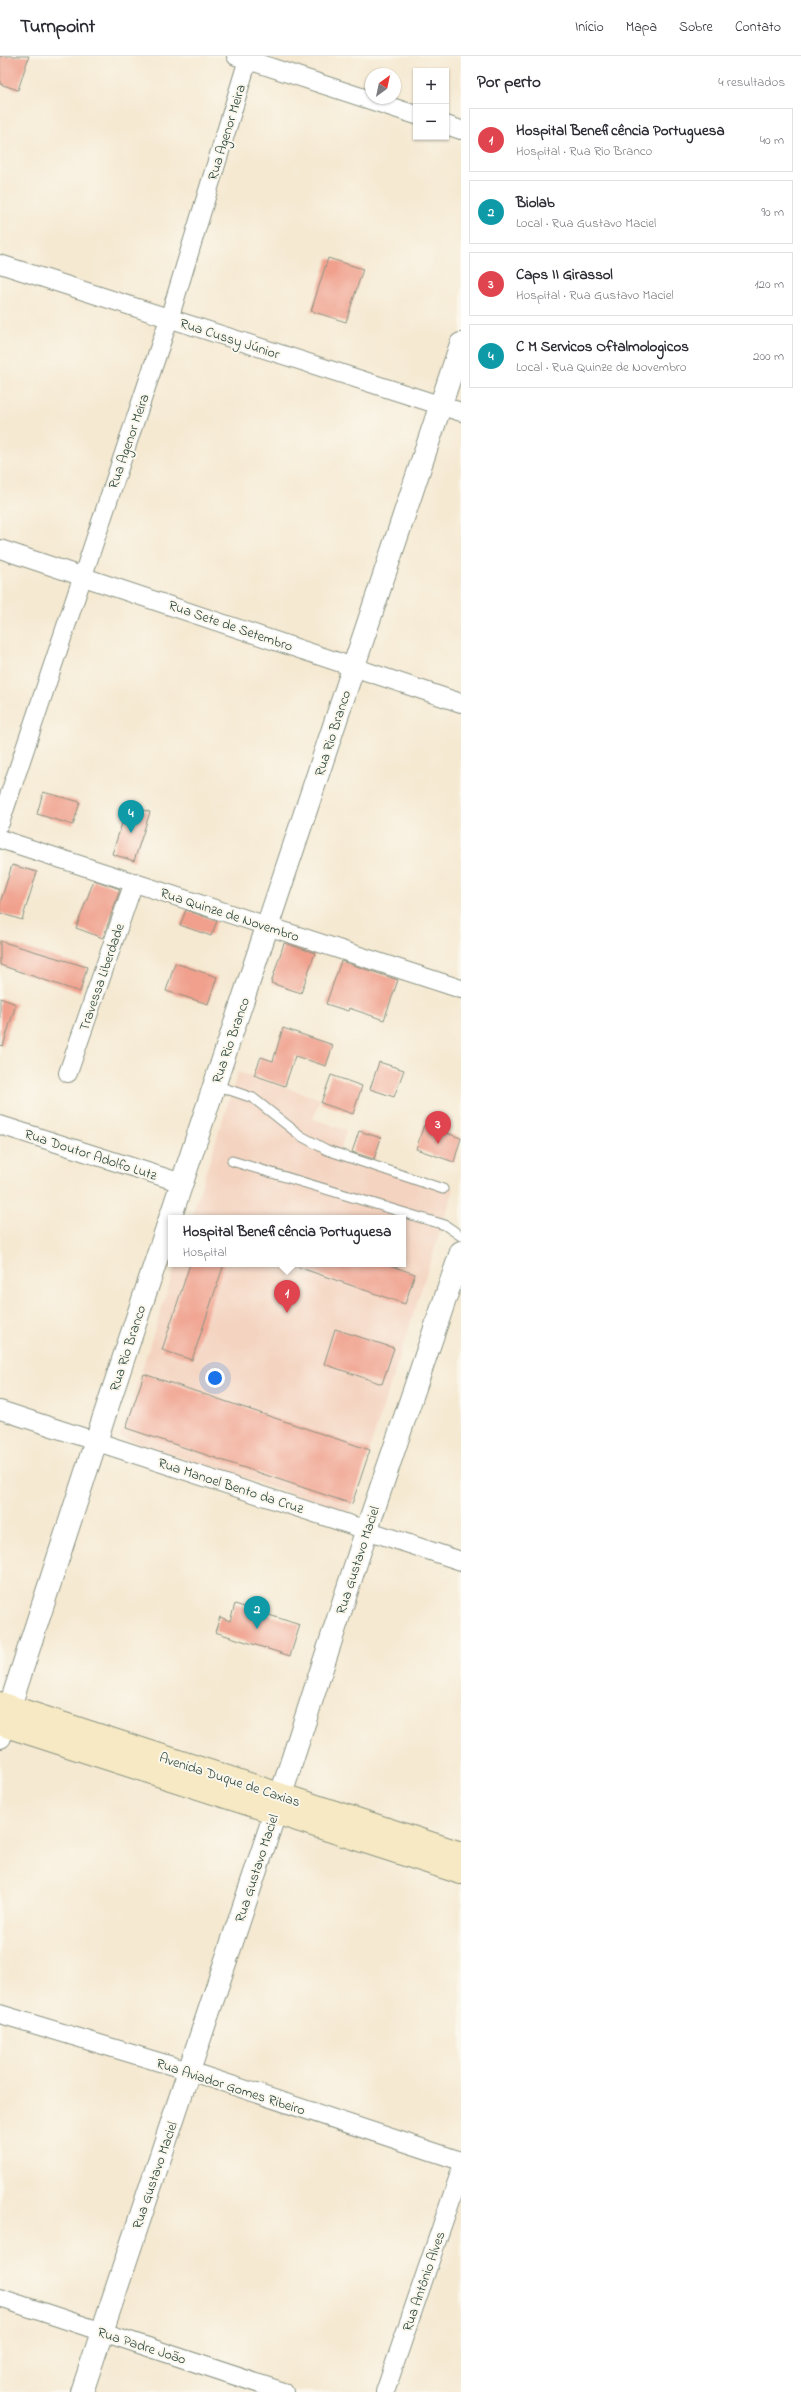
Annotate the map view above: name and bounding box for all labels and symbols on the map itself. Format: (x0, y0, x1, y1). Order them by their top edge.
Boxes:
north arrow (365, 68, 401, 104)
street label: Rua Agenor Meira (203, 82, 253, 183)
street label: Rua Cussy Júnior (177, 313, 283, 367)
street label: Rua Agenor Meira (103, 391, 156, 492)
street label: Rua Sete de Setembro (166, 595, 296, 658)
street label: Rua Rio Branco (310, 688, 357, 779)
pin: 4 (118, 800, 144, 833)
street label: Rua Quinze de Novembro (157, 883, 302, 948)
street label: Travessa Liberdade (74, 920, 131, 1034)
street label: Rua Rio Branco (207, 995, 256, 1086)
pin: 3 (425, 1111, 451, 1144)
street label: Rua Doutor Adolfo Lutz (22, 1124, 160, 1187)
pin: 1 (274, 1280, 300, 1313)
street label: Rua Rio Branco (105, 1303, 152, 1394)
your location (205, 1368, 225, 1388)
street label: Rua Manoel Bento da Cruz (155, 1453, 306, 1520)
street label: Rua Gustavo Maciel (331, 1504, 386, 1617)
pin: 2 (244, 1596, 270, 1629)
street label: Avenida Duque de Caxias (156, 1748, 303, 1813)
street label: Rua Gustavo Maciel (230, 1812, 285, 1925)
street label: Rua Aviador Gomes Ribeiro (153, 2053, 308, 2121)
street label: Rua Gustavo Maciel (127, 2119, 184, 2232)
street label: Rua Antônio Alves (397, 2229, 451, 2334)
street label: Rua Padre João (95, 2322, 189, 2371)

